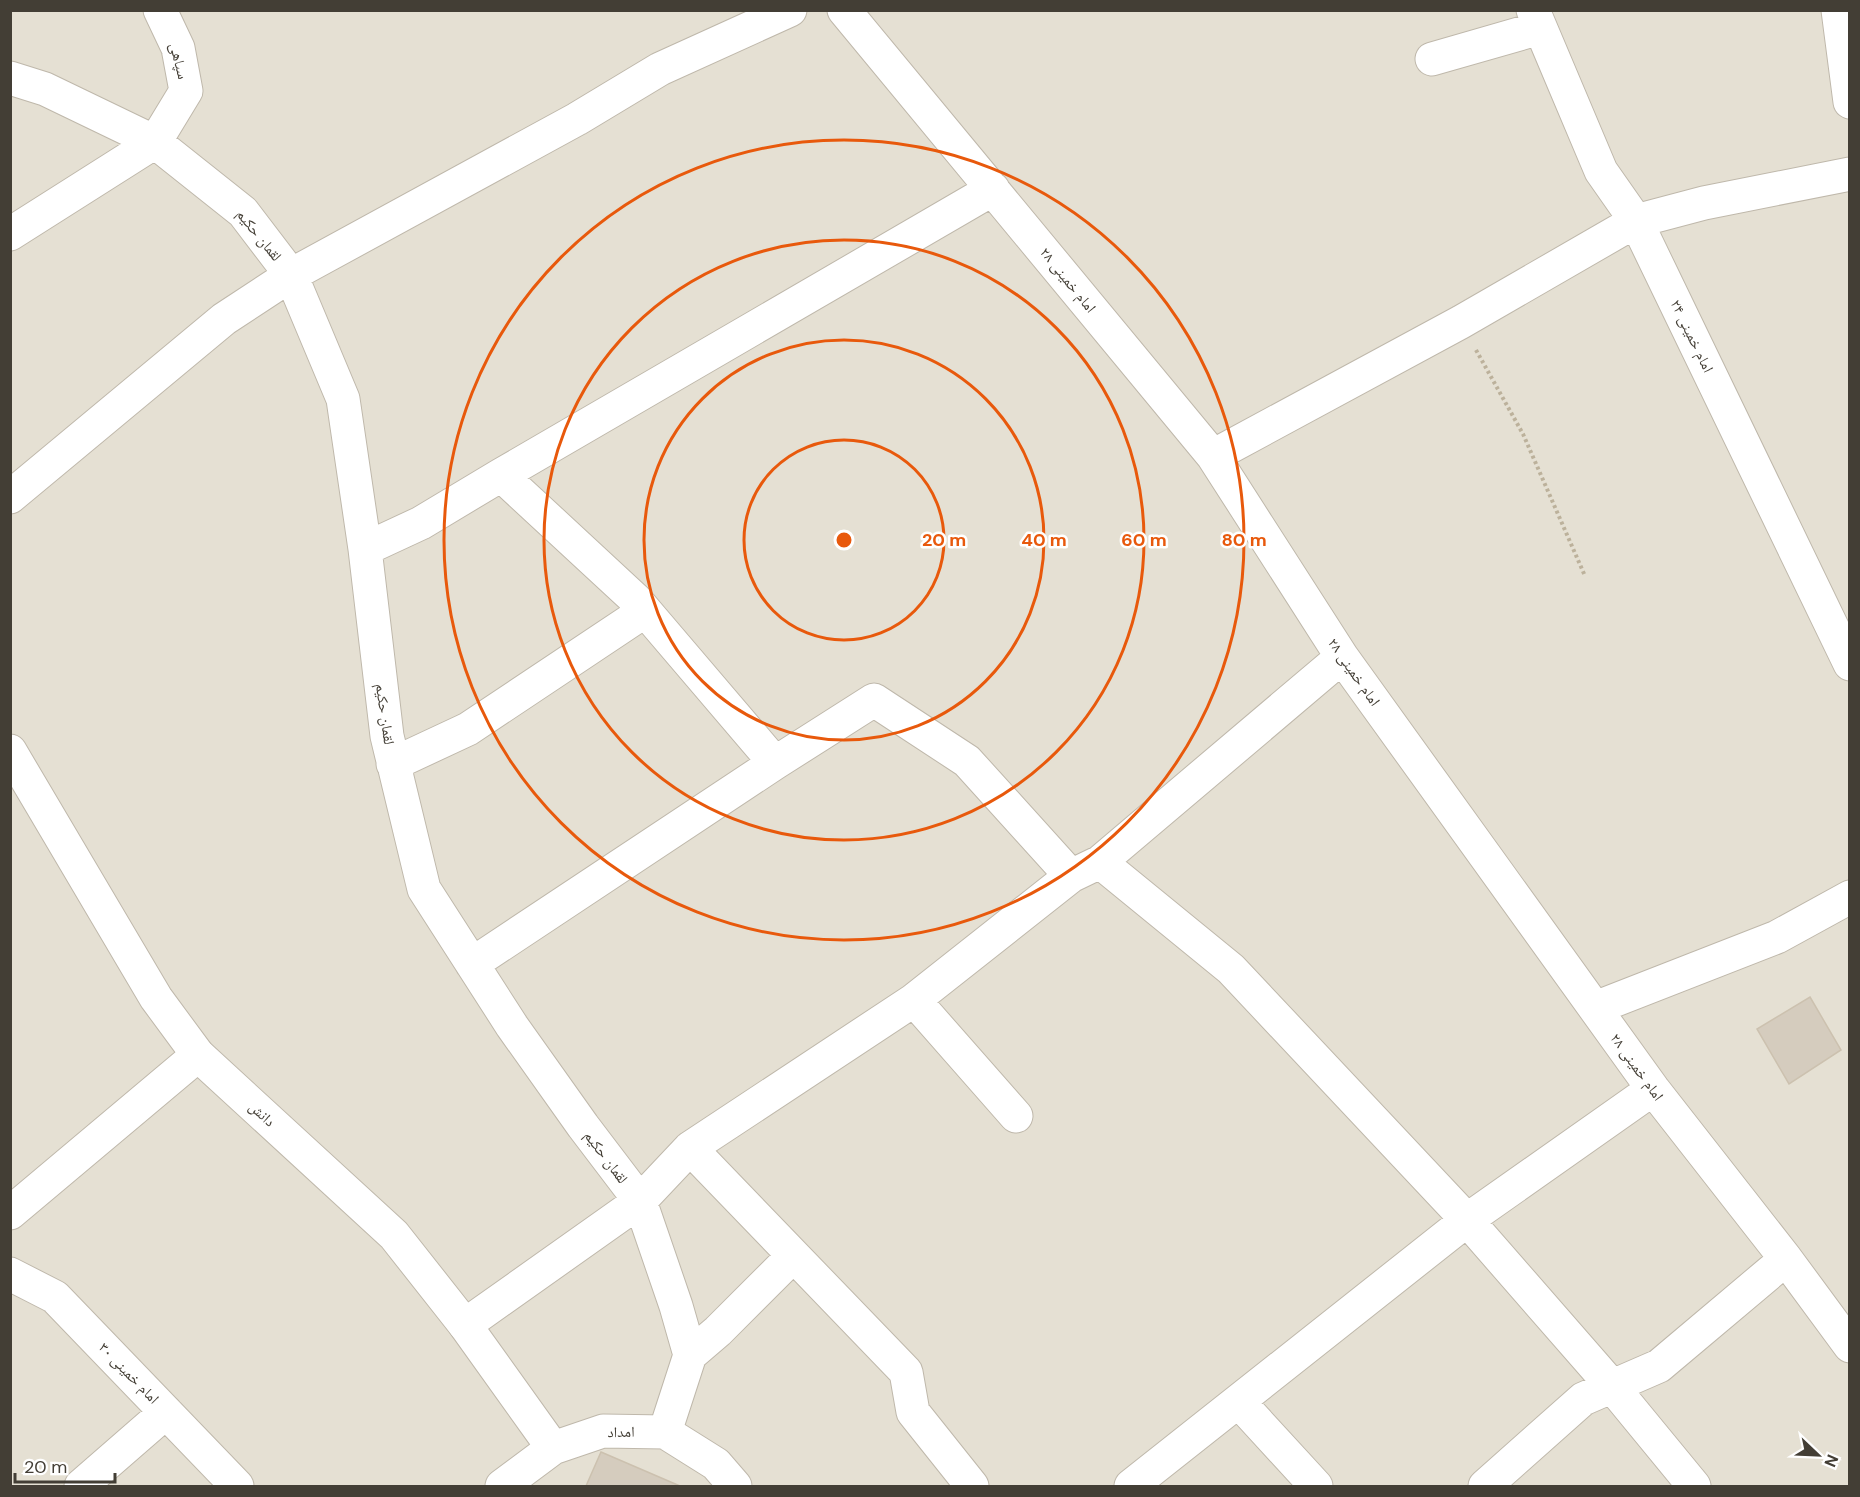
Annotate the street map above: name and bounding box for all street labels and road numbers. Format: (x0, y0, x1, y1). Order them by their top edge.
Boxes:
street label: سپاهی (165, 41, 193, 81)
street label: لقمان حکیم (232, 205, 286, 265)
street label: امام خمینی ۲۸ (1035, 243, 1101, 317)
street label: امام خمینی ۲۴ (1666, 296, 1718, 376)
street label: امام خمینی ۲۸ (1323, 634, 1385, 710)
street label: لقمان حکیم (371, 682, 399, 746)
street label: امام خمینی ۲۸ (1606, 1029, 1668, 1105)
street label: دانش (245, 1097, 279, 1131)
street label: لقمان حکیم (580, 1126, 632, 1188)
street label: امام خمینی ۳۰ (94, 1338, 164, 1408)
street label: امداد (607, 1422, 635, 1442)

